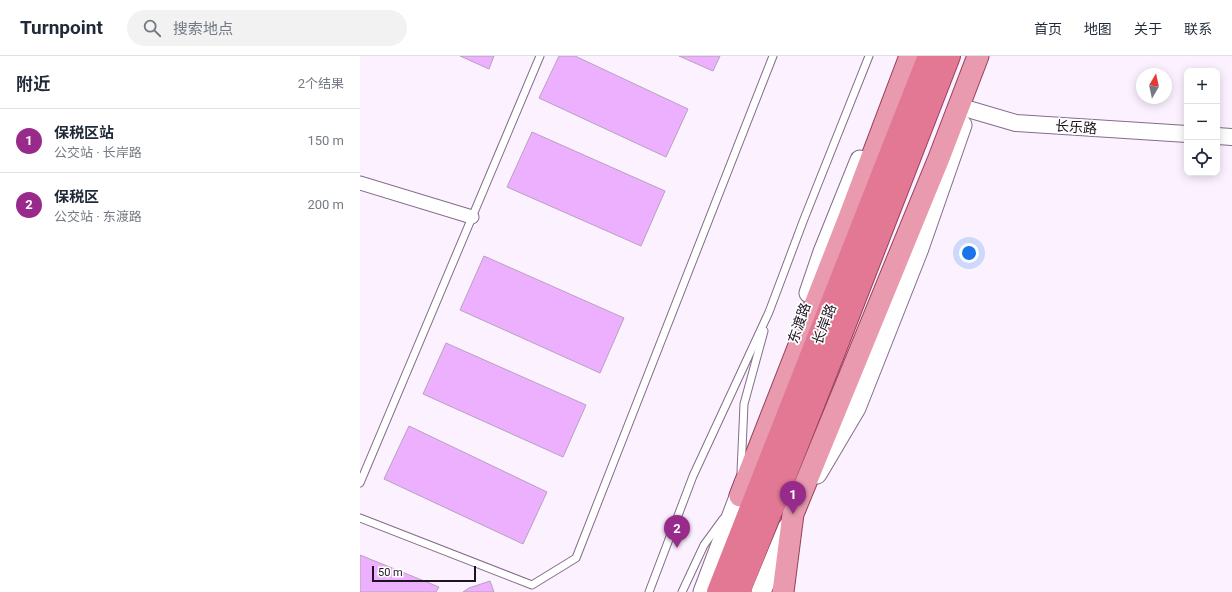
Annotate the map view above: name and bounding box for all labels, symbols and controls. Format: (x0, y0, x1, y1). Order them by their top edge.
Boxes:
search box (127, 10, 407, 46)
text: Turnpoint (20, 16, 103, 39)
icon: search (141, 17, 163, 39)
text: 搜索地点 (173, 20, 233, 38)
text: 首页 (1034, 21, 1062, 37)
text: 地图 (1084, 21, 1112, 37)
text: 关于 (1134, 21, 1162, 37)
text: 联系 (1184, 21, 1212, 37)
north arrow (1136, 68, 1172, 104)
map controls (1184, 68, 1220, 176)
button: + (1184, 68, 1220, 104)
text: 附近 (16, 74, 50, 94)
text: 2个结果 (298, 76, 344, 91)
button: − (1184, 104, 1220, 140)
street label: 长乐路 (1054, 118, 1098, 136)
text: 保税区站 (54, 124, 114, 142)
text: 1 (25, 133, 33, 148)
text: 150 m (307, 133, 344, 148)
button: locate (1184, 140, 1220, 176)
text: 公交站 · 长岸路 (54, 145, 142, 160)
text: 保税区 (54, 188, 99, 206)
text: 2 (25, 197, 33, 212)
text: 200 m (307, 197, 344, 212)
text: 公交站 · 东渡路 (54, 209, 142, 224)
your location (959, 243, 979, 263)
street label: 东渡路 (785, 301, 813, 345)
street label: 长岸路 (809, 302, 839, 346)
pin: 1 (780, 481, 806, 514)
pin: 2 (664, 515, 690, 548)
scale bar (372, 564, 476, 583)
text: 50 m (378, 566, 403, 579)

